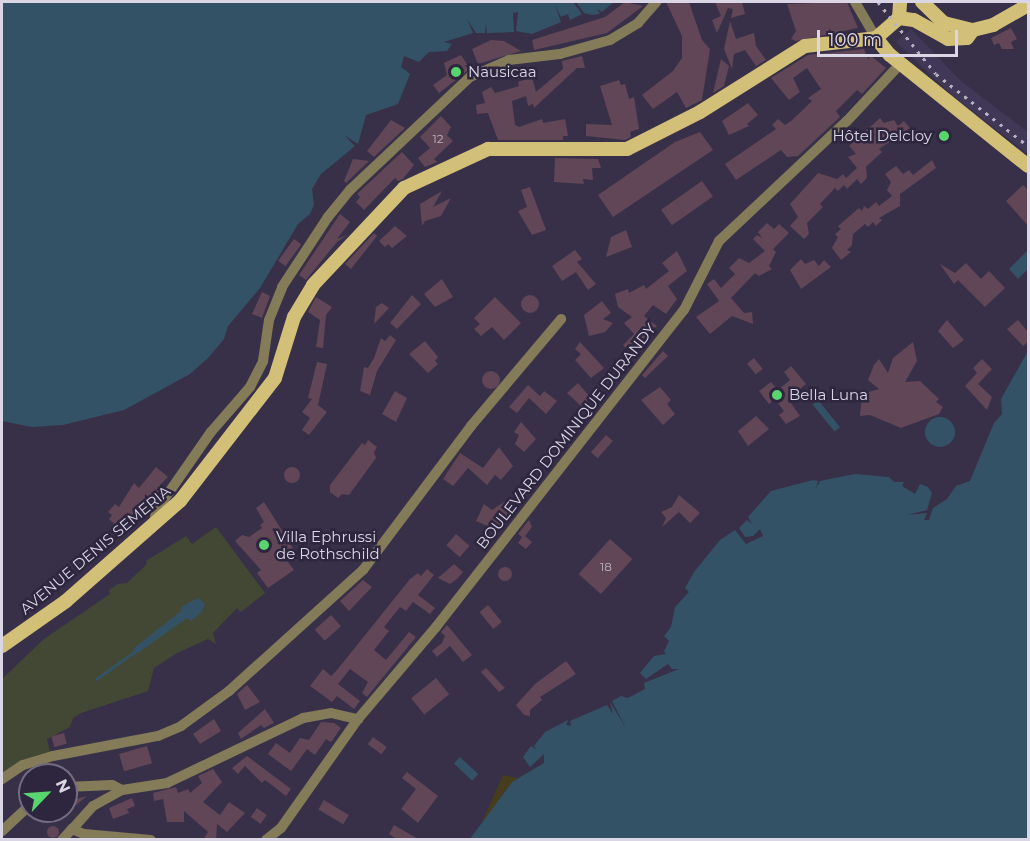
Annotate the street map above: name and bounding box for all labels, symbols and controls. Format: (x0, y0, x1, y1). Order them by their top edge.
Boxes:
scale bar (820, 18, 961, 56)
text: 100 m (828, 29, 882, 51)
place label: Nausicaa (468, 63, 537, 81)
marker: Nausicaa (449, 65, 463, 79)
place label: Hôtel Delcloy (832, 127, 932, 145)
marker: Hôtel Delcloy (937, 129, 951, 143)
house number: 12 (432, 132, 444, 146)
street label: BOULEVARD DOMINIQUE DURANDY (472, 320, 660, 552)
place label: Bella Luna (789, 386, 868, 404)
marker: Bella Luna (770, 388, 784, 402)
street label: AVENUE DENIS SEMERIA (16, 482, 174, 618)
place label: Villa Ephrussi de Rothschild (276, 527, 380, 562)
marker: Villa Ephrussi de Rothschild (257, 538, 271, 552)
house number: 18 (600, 560, 612, 574)
north arrow (18, 763, 78, 823)
text: N (52, 776, 74, 796)

